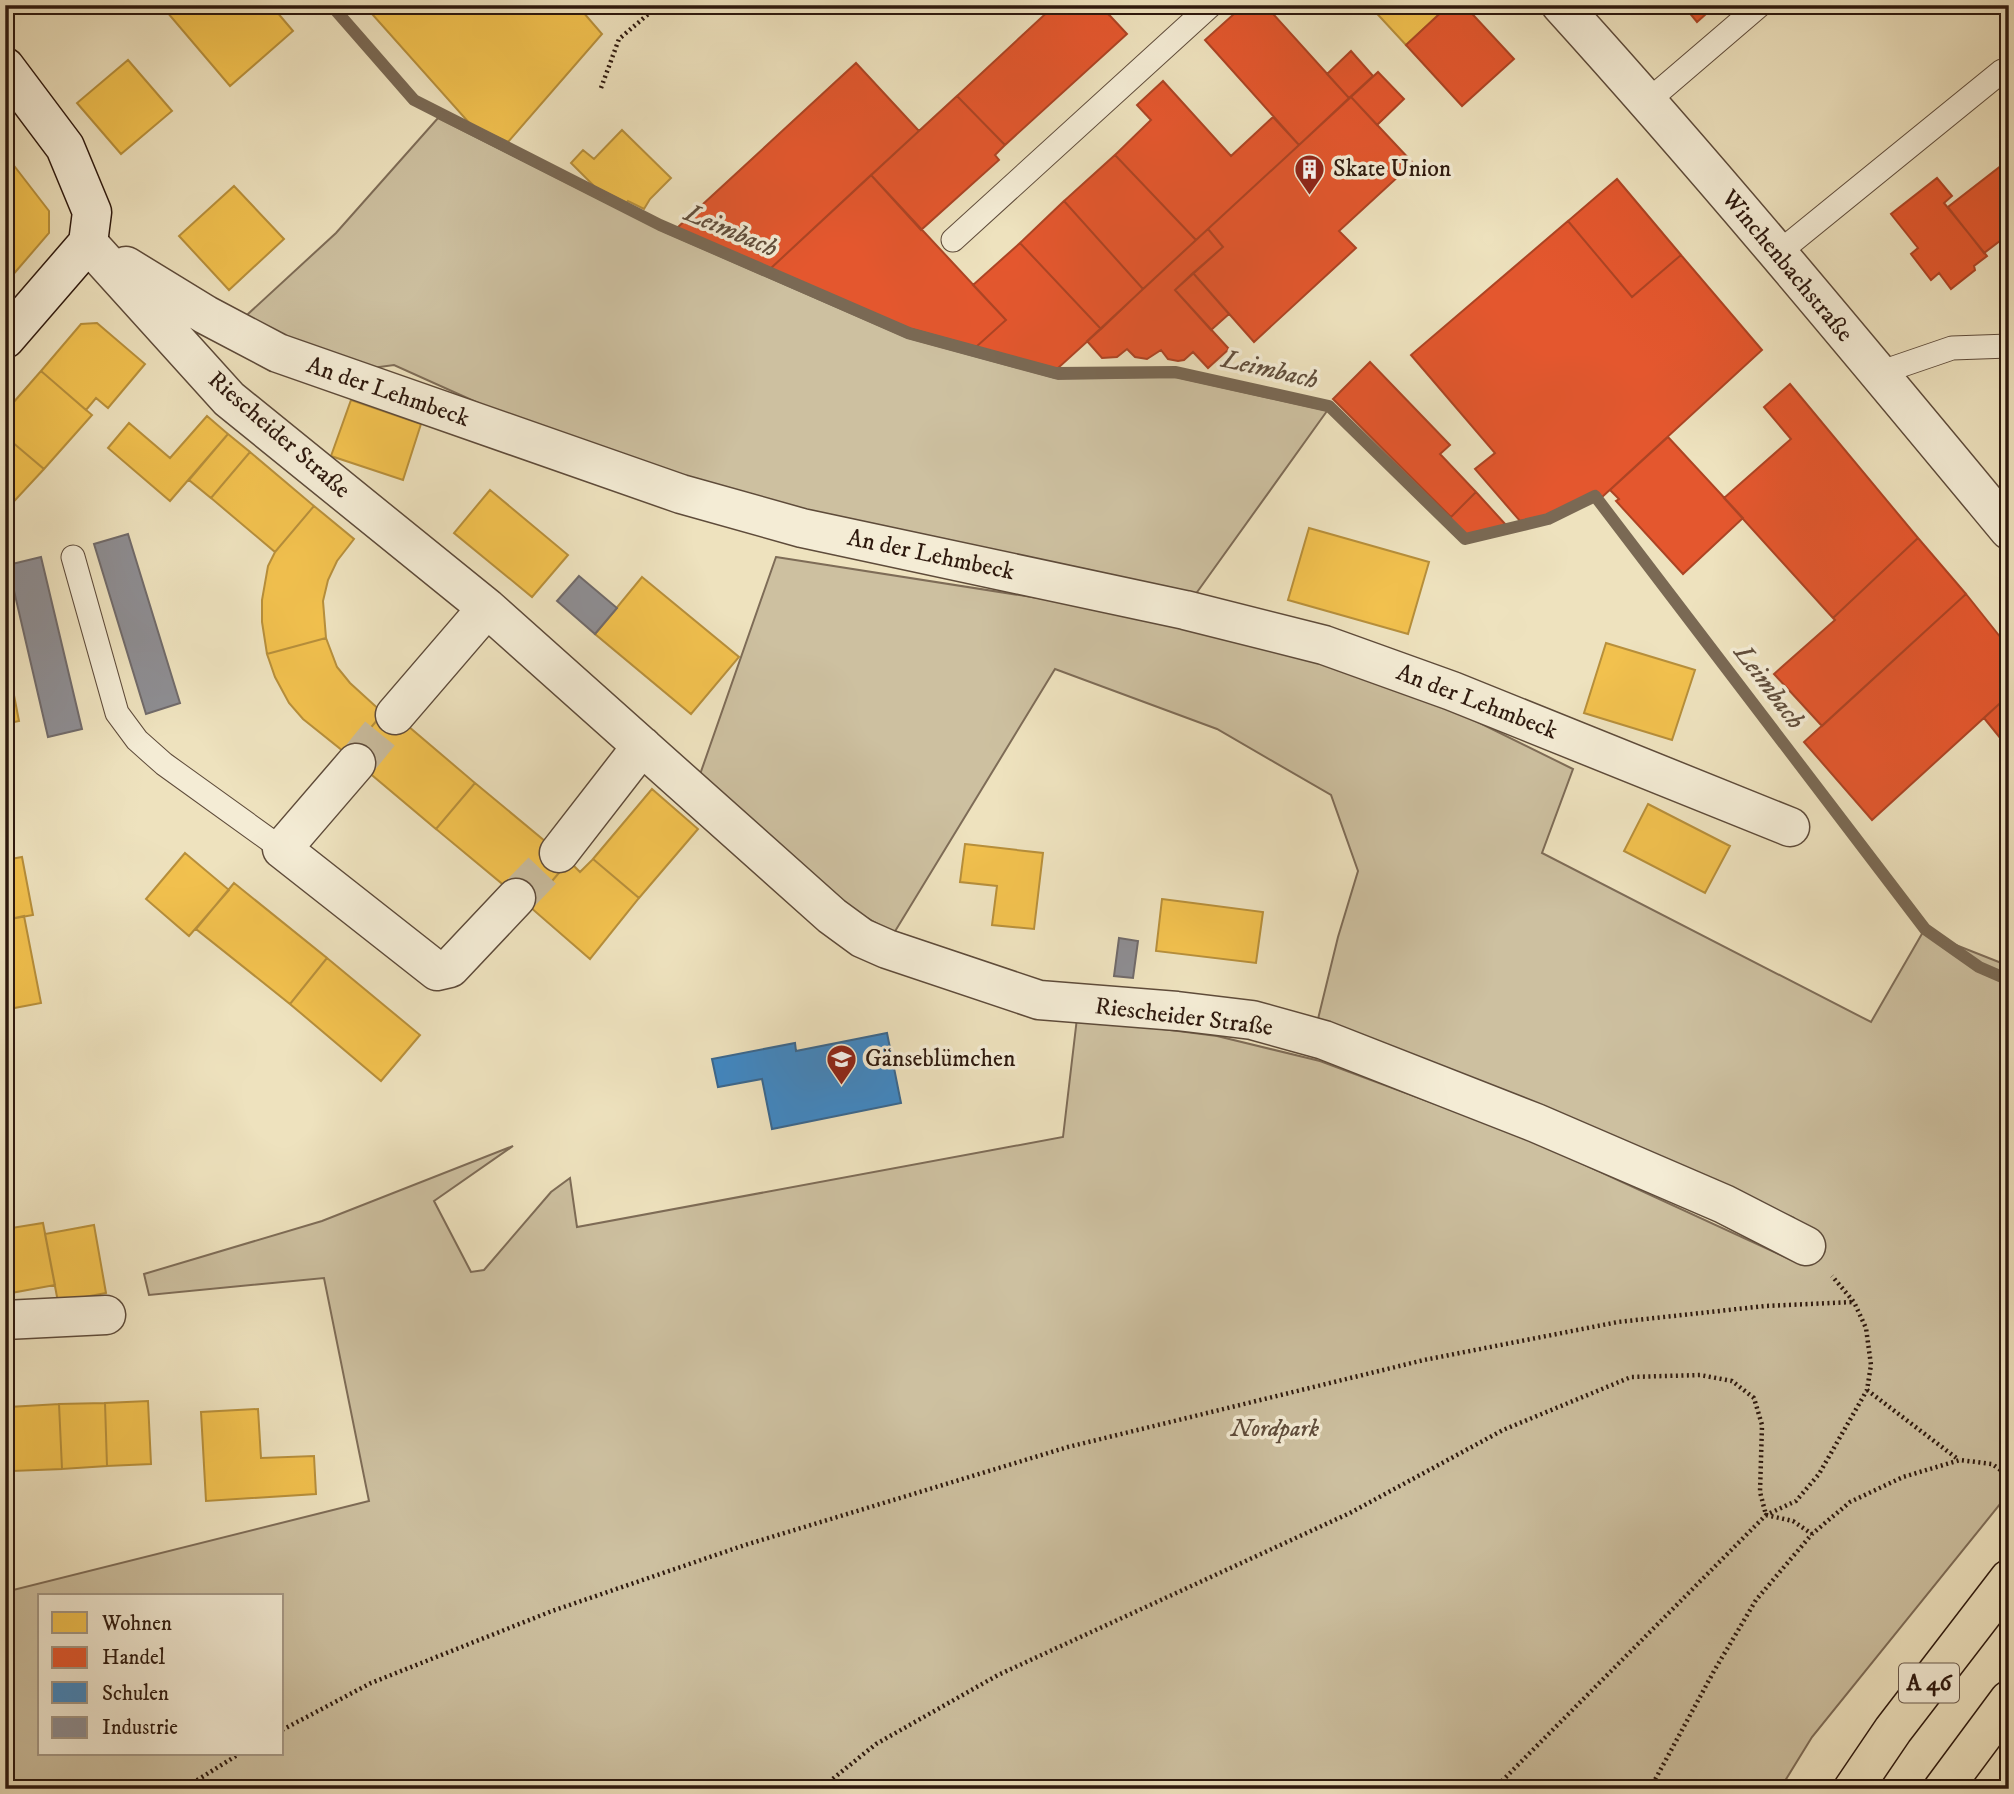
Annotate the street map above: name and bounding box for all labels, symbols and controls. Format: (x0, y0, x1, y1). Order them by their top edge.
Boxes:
building icon: Skate Union (1293, 152, 1327, 196)
place label: Skate Union (1333, 154, 1452, 184)
street label: Winchenbachstraße (1714, 183, 1859, 348)
water label: Leimbach (678, 196, 783, 265)
water label: Leimbach (1217, 342, 1322, 397)
street label: An der Lehmbeck (303, 350, 473, 434)
street label: Riescheider Straße (202, 365, 356, 505)
street label: An der Lehmbeck (845, 523, 1017, 587)
water label: Leimbach (1725, 636, 1812, 736)
street label: An der Lehmbeck (1392, 658, 1562, 747)
street label: Riescheider Straße (1093, 991, 1275, 1043)
school or university icon: Gänseblümchen (825, 1042, 859, 1086)
place label: Gänseblümchen (865, 1044, 1016, 1074)
park label: Nordpark (1229, 1414, 1319, 1444)
legend (38, 1594, 284, 1756)
text: Wohnen (101, 1611, 172, 1637)
text: Handel (102, 1645, 166, 1671)
road number: A 46 (1899, 1664, 1959, 1702)
text: Schulen (102, 1681, 169, 1707)
text: Industrie (102, 1715, 178, 1741)

